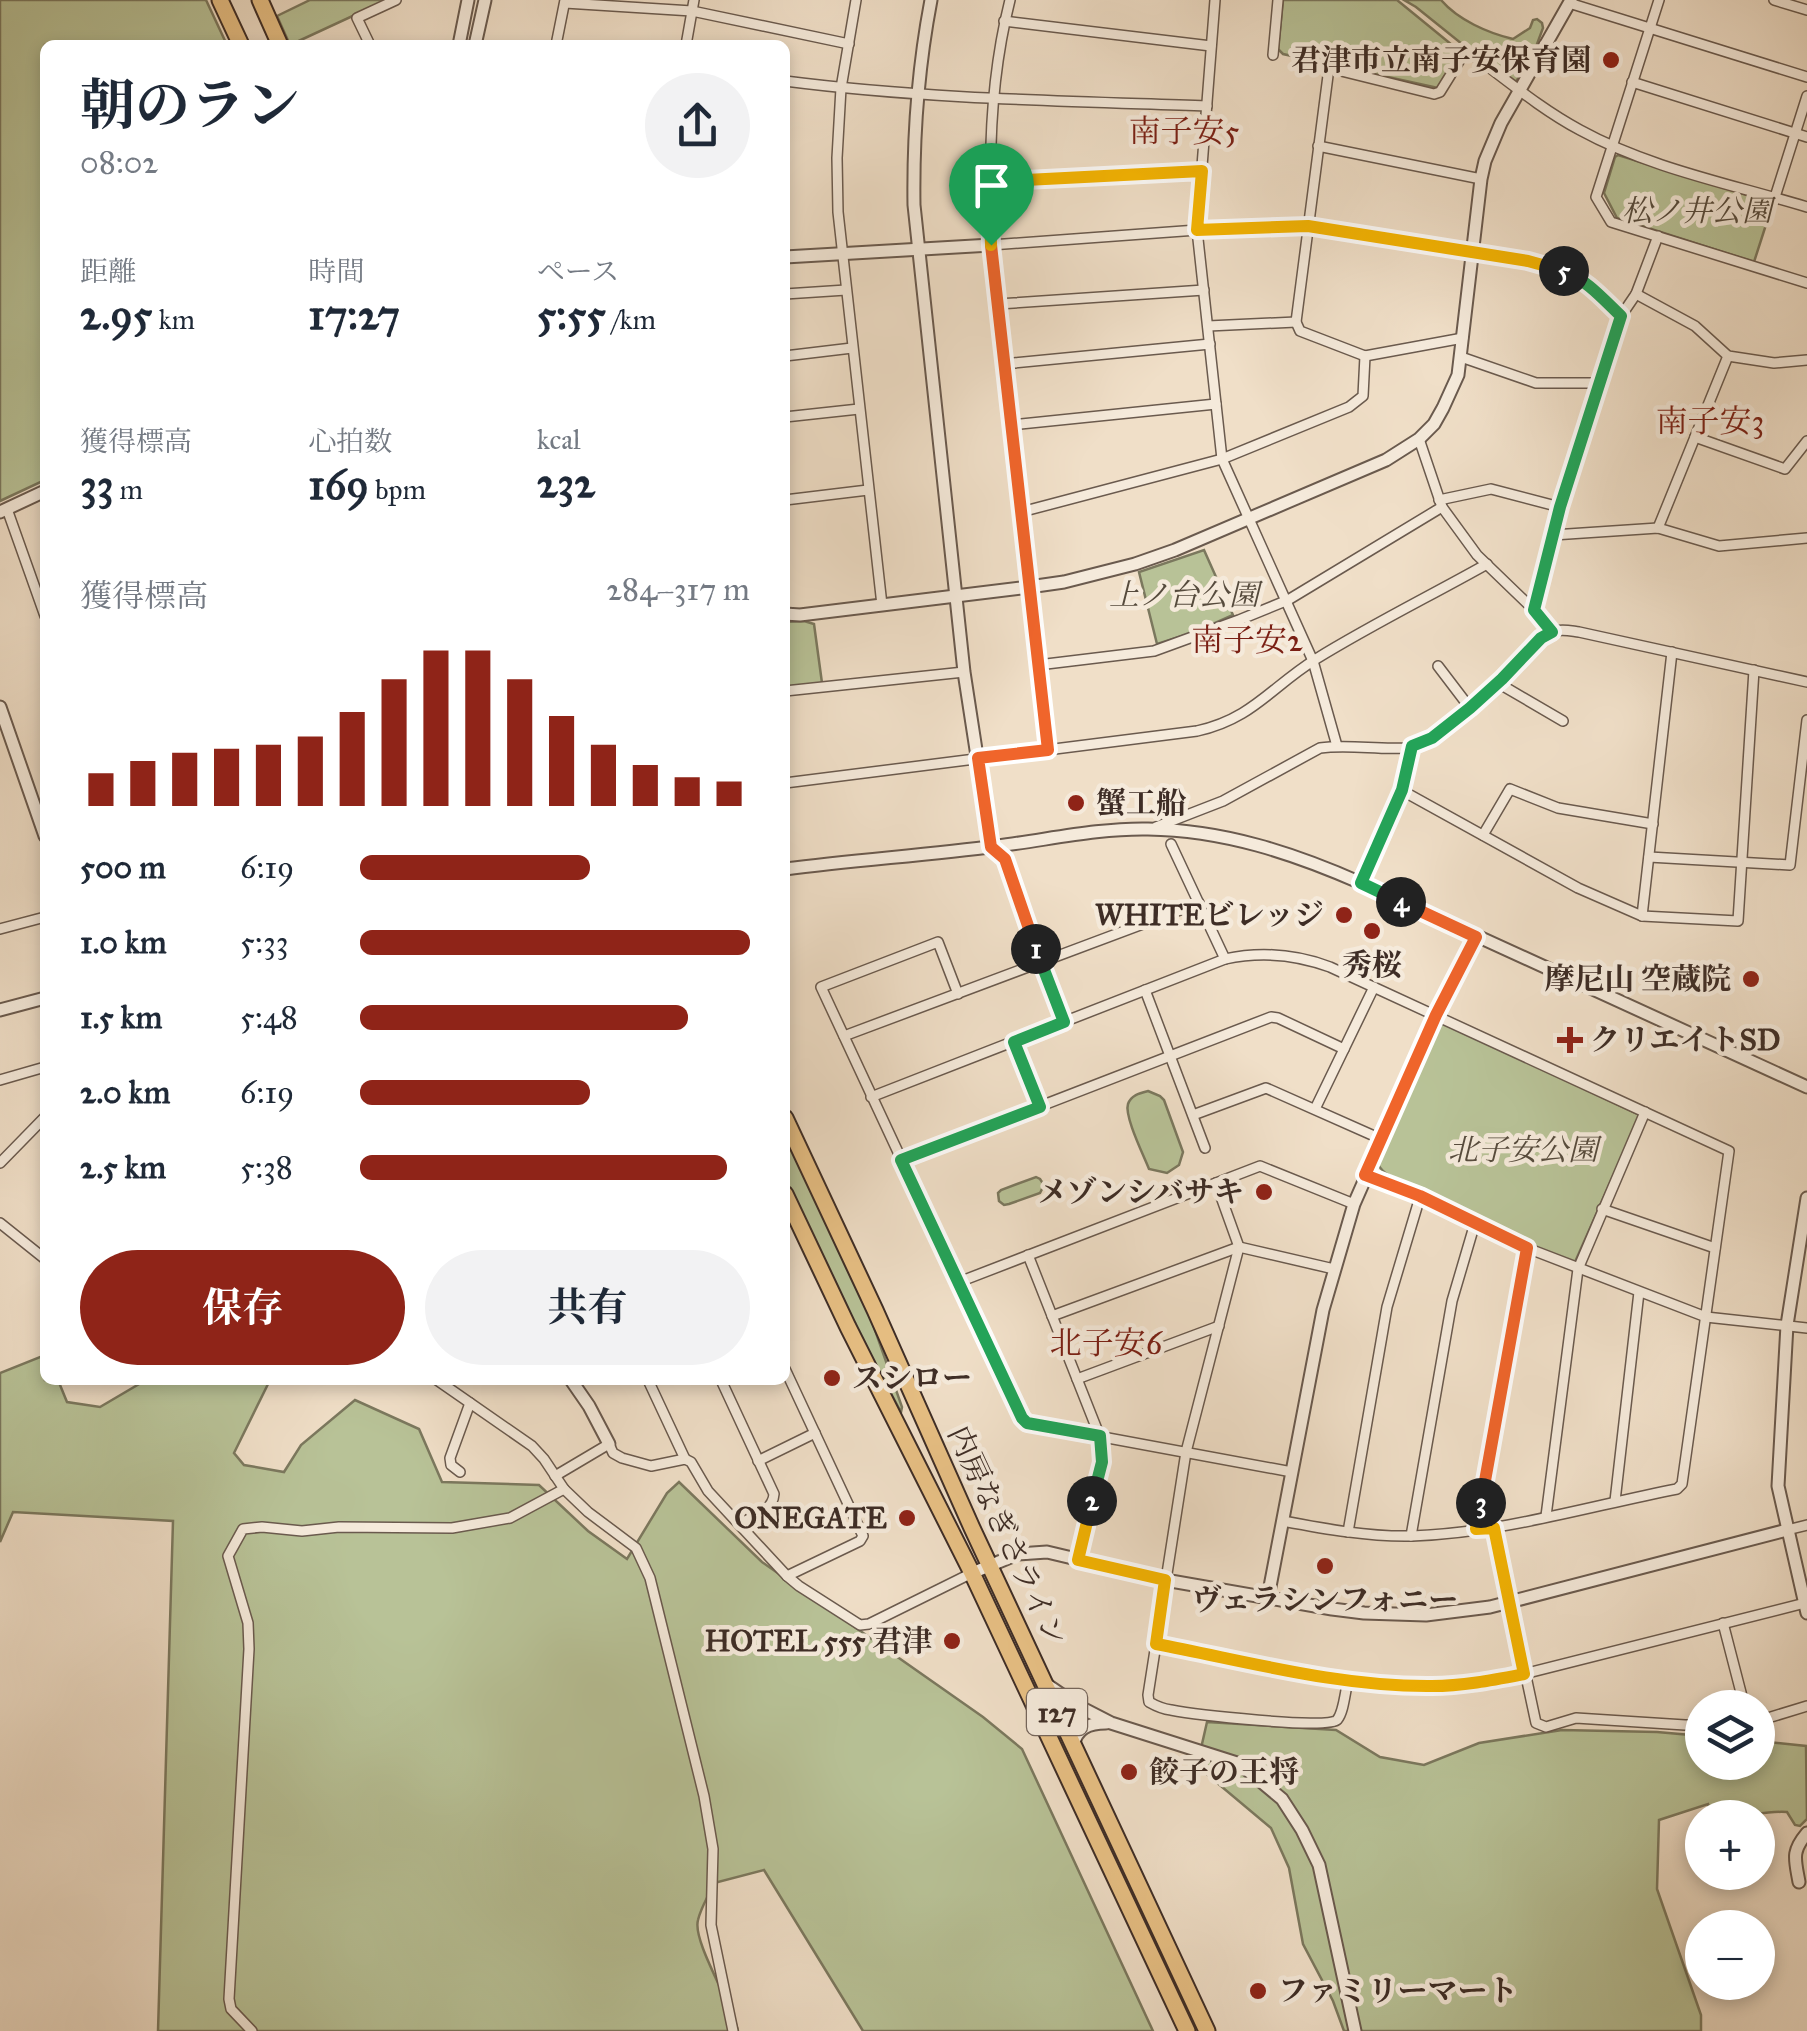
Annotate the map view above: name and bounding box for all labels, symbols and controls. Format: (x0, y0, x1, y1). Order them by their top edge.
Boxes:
place label: 君津市立南子安保育園 (1291, 42, 1591, 78)
marker: 君津市立南子安保育園 (1600, 49, 1622, 71)
text: 朝のラン (80, 72, 300, 139)
button: share (645, 73, 750, 178)
district label: 南子安5 (1129, 112, 1240, 151)
text: 08:02 (80, 143, 158, 182)
pin (949, 143, 1034, 246)
icon: arrive (964, 158, 1019, 213)
park label: 松ノ井公園 (1622, 193, 1777, 229)
pin: 5 (1539, 246, 1589, 296)
text: 5 (1557, 253, 1571, 288)
text: 距離 (80, 254, 136, 289)
text: 時間 (308, 254, 364, 289)
text: ペース (537, 254, 619, 289)
text: 2.95 (80, 289, 152, 341)
text: 17:27 (308, 289, 400, 341)
text: 5:55 (537, 289, 606, 341)
text: km (152, 302, 195, 337)
text: /km (606, 302, 656, 337)
district label: 南子安3 (1656, 402, 1764, 441)
text: kcal (537, 422, 581, 457)
text: 獲得標高 (80, 424, 192, 459)
text: 心拍数 (308, 424, 392, 459)
text: 232 (537, 457, 595, 509)
text: 33 (80, 459, 114, 511)
text: 169 (308, 459, 369, 511)
text: m (114, 472, 143, 507)
text: bpm (369, 472, 426, 507)
text: 284–317 m (606, 570, 750, 609)
text: 獲得標高 (80, 577, 208, 616)
park label: 上ノ台公園 (1109, 577, 1264, 613)
district label: 南子安2 (1191, 621, 1303, 660)
place label: 蟹工船 (1096, 785, 1187, 821)
marker: 蟹工船 (1065, 792, 1087, 814)
text: 500 m (80, 848, 166, 887)
text: 6:19 (240, 848, 294, 887)
pin: 4 (1376, 877, 1426, 927)
text: 4 (1393, 884, 1409, 919)
place label: WHITEビレッジ (1095, 897, 1324, 933)
marker: WHITEビレッジ (1333, 904, 1355, 926)
marker: 秀桜 (1361, 920, 1383, 942)
text: 1.0 km (80, 923, 167, 962)
text: 5:33 (240, 923, 289, 962)
pin: 1 (1011, 924, 1061, 974)
text: 1 (1030, 931, 1042, 966)
place label: 秀桜 (1342, 947, 1402, 983)
place label: 摩尼山 空蔵院 (1545, 961, 1731, 997)
marker: 摩尼山 空蔵院 (1740, 968, 1762, 990)
text: 1.5 km (80, 998, 162, 1037)
text: 5:48 (240, 998, 298, 1037)
place label: クリエイトSD (1590, 1022, 1780, 1058)
marker: クリエイトSD (1559, 1029, 1581, 1051)
text: 2.0 km (80, 1073, 170, 1112)
text: 6:19 (240, 1073, 294, 1112)
park label: 北子安公園 (1448, 1132, 1603, 1168)
text: 2.5 km (80, 1148, 166, 1187)
text: 5:38 (240, 1148, 293, 1187)
place label: メゾンシバサキ (1038, 1174, 1244, 1210)
marker: メゾンシバサキ (1253, 1181, 1275, 1203)
button: 保存 (80, 1250, 405, 1365)
button: 共有 (425, 1250, 750, 1365)
district label: 北子安6 (1050, 1324, 1164, 1363)
place label: スシロー (852, 1360, 972, 1396)
marker: スシロー (821, 1367, 843, 1389)
street label: 内房なぎさライン (940, 1420, 1074, 1652)
pin: 2 (1067, 1476, 1117, 1526)
pin: 3 (1456, 1478, 1506, 1528)
text: 2 (1085, 1483, 1099, 1518)
text: 3 (1475, 1485, 1487, 1520)
place label: ONEGATE (734, 1500, 887, 1536)
marker: ONEGATE (896, 1507, 918, 1529)
marker: ヴェラシンフォニー (1314, 1555, 1336, 1577)
place label: ヴェラシンフォニー (1192, 1582, 1458, 1618)
place label: HOTEL 555 君津 (705, 1623, 932, 1659)
marker: HOTEL 555 君津 (941, 1630, 963, 1652)
road number: 127 (1027, 1689, 1087, 1735)
map controls (1685, 1690, 1775, 2000)
button: layers (1685, 1690, 1775, 1780)
place label: 餃子の王将 (1149, 1754, 1299, 1790)
marker: 餃子の王将 (1118, 1761, 1140, 1783)
button: + (1685, 1800, 1775, 1890)
button: − (1685, 1910, 1775, 2000)
place label: ファミリーマート (1278, 1973, 1517, 2009)
marker: ファミリーマート (1247, 1980, 1269, 2002)

